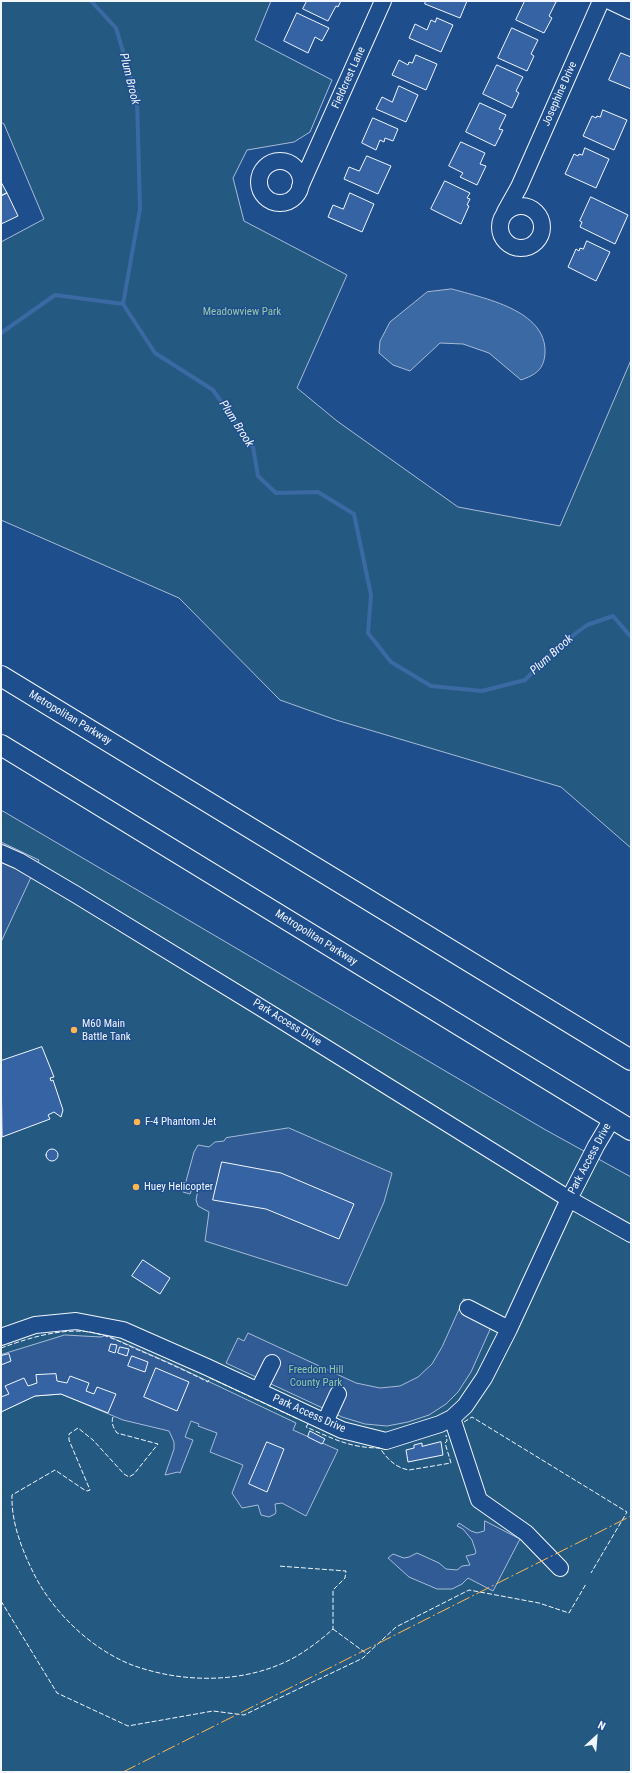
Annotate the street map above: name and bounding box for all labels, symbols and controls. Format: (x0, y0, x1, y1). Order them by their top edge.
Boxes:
street label: Fieldcrest Lane (330, 45, 368, 111)
water label: Plum Brook (116, 52, 142, 106)
street label: Josephine Drive (540, 60, 580, 128)
park label: Meadowview Park (203, 305, 281, 319)
water label: Plum Brook (216, 398, 256, 450)
water label: Plum Brook (528, 632, 576, 678)
street label: Metropolitan Parkway (26, 688, 114, 748)
street label: Metropolitan Parkway (272, 907, 360, 969)
street label: Park Access Drive (250, 997, 324, 1049)
place label: M60 Main Battle Tank (82, 1017, 131, 1043)
marker: M60 Main Battle Tank (69, 1025, 79, 1035)
place label: F-4 Phantom Jet (145, 1115, 216, 1129)
marker: F-4 Phantom Jet (132, 1117, 142, 1127)
street label: Park Access Drive (566, 1121, 614, 1197)
place label: Huey Helicopter (144, 1180, 213, 1194)
marker: Huey Helicopter (131, 1182, 141, 1192)
park label: Freedom Hill County Park (289, 1363, 343, 1389)
street label: Park Access Drive (271, 1392, 347, 1436)
north arrow (576, 1717, 616, 1757)
text: N (596, 1718, 607, 1733)

